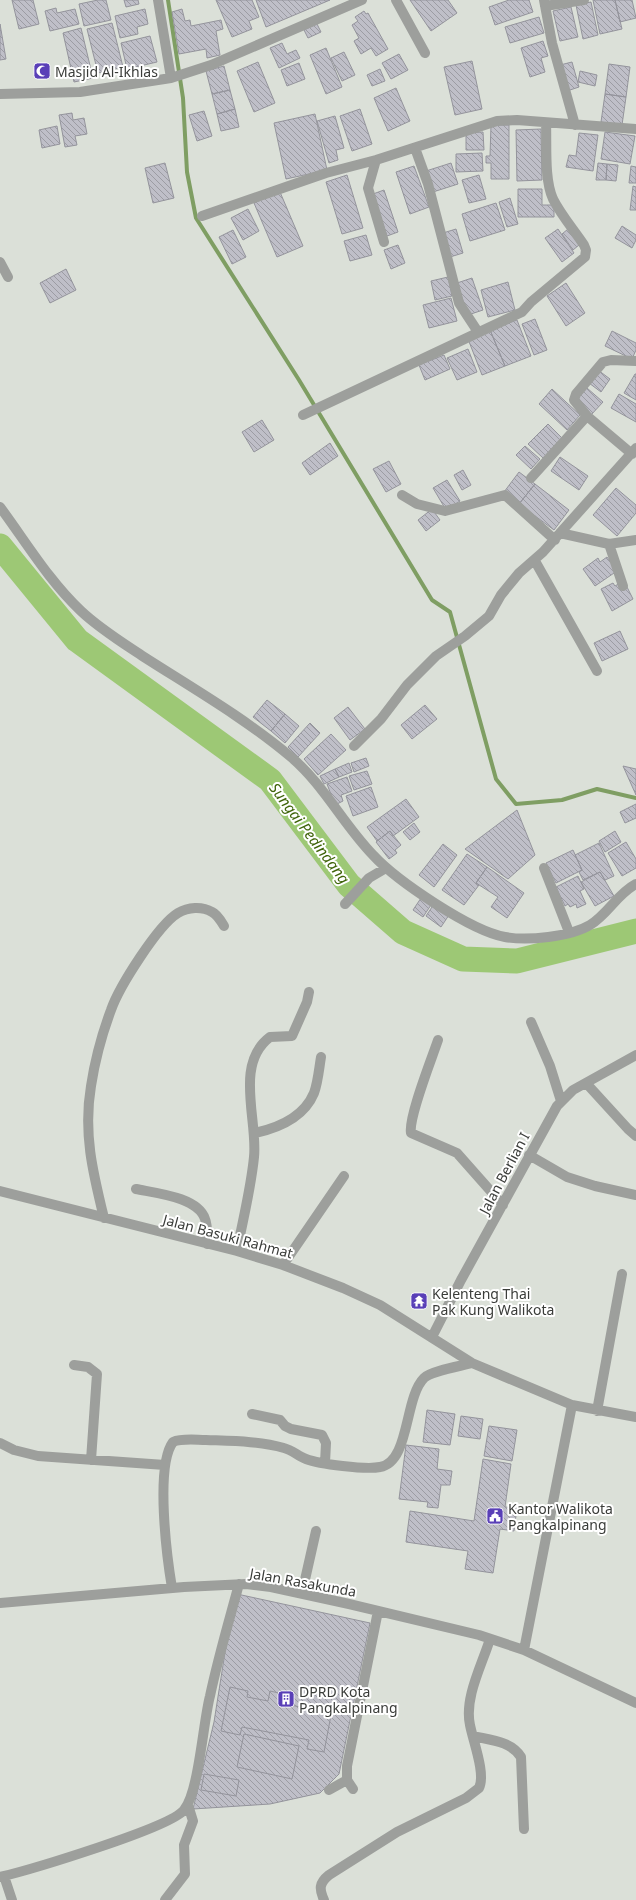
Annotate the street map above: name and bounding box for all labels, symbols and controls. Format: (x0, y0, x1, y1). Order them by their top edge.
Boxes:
mosque icon: Masjid Al-Ikhlas (32, 61, 52, 81)
place label: Masjid Al-Ikhlas (55, 62, 158, 81)
water label: Sungai Pedindang (265, 778, 355, 888)
street label: Jalan Berlian I (473, 1128, 534, 1219)
street label: Jalan Basuki Rahmat (159, 1209, 295, 1262)
place label: Kelenteng Thai Pak Kung Walikota (432, 1284, 554, 1319)
temple icon: Kelenteng Thai Pak Kung Walikota (409, 1291, 429, 1311)
place label: Kantor Walikota Pangkalpinang (508, 1499, 613, 1534)
public building icon: Kantor Walikota Pangkalpinang (485, 1506, 505, 1526)
street label: Jalan Rasakunda (246, 1563, 358, 1601)
place label: DPRD Kota Pangkalpinang (299, 1682, 398, 1717)
building icon: DPRD Kota Pangkalpinang (276, 1689, 296, 1709)

